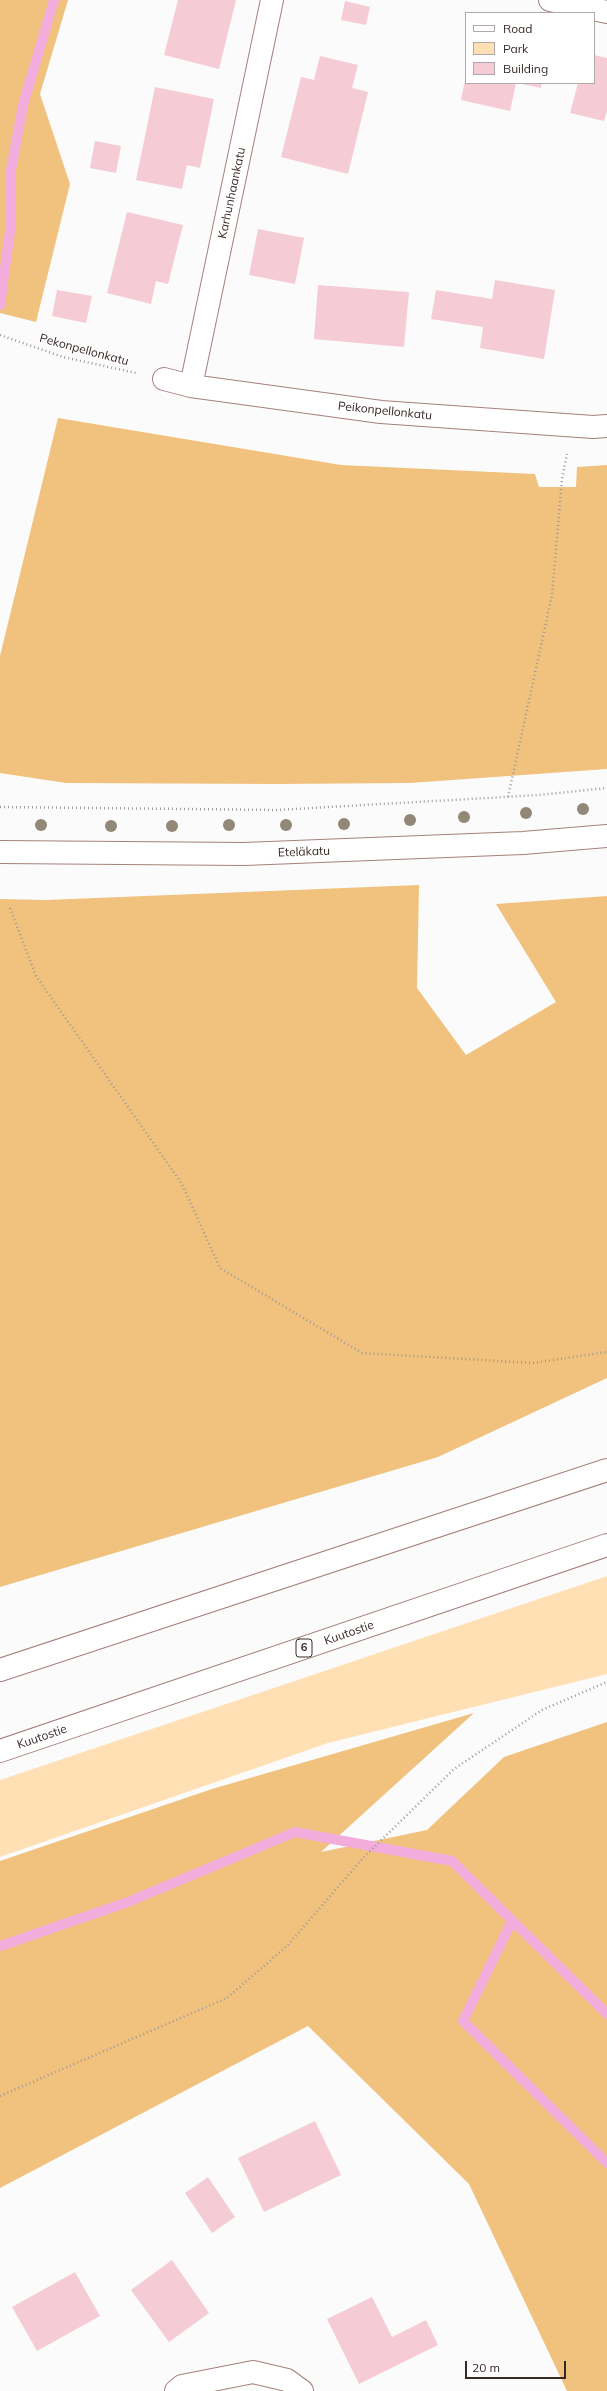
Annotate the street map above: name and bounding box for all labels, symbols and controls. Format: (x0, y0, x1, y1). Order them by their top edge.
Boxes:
legend (465, 12, 595, 84)
text: Road (503, 21, 532, 36)
text: Park (503, 41, 528, 56)
text: Building (503, 61, 548, 76)
street label: Karhunhaankatu (215, 146, 249, 240)
street label: Pekonpellonkatu (38, 331, 130, 369)
street label: Peikonpellonkatu (337, 399, 433, 423)
street label: Eteläkatu (278, 844, 330, 860)
street label: Kuutostie (322, 1618, 376, 1648)
road number: 6 (296, 1639, 312, 1657)
street label: Kuutostie (15, 1722, 69, 1752)
scale bar (467, 2353, 568, 2379)
text: 20 m (472, 2360, 500, 2375)

